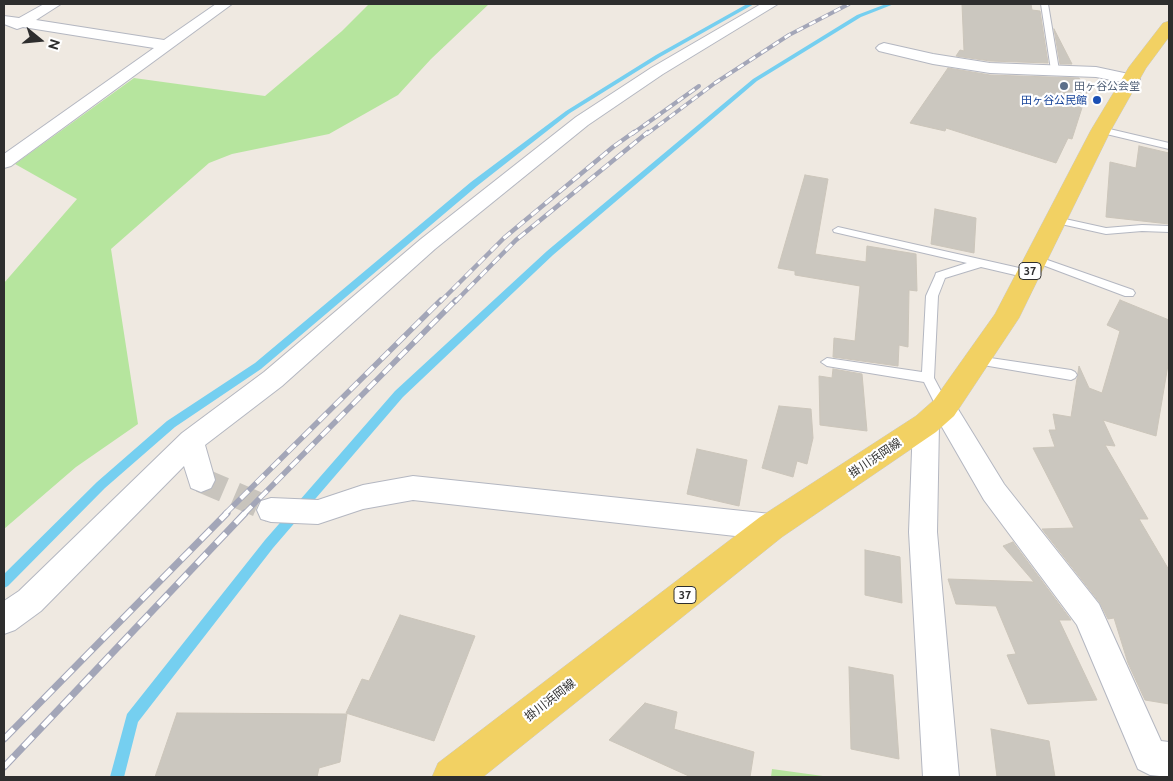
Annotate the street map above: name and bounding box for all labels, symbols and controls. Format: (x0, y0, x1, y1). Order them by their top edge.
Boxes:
north arrow (15, 15, 65, 65)
text: N (45, 37, 64, 52)
place label: 田ヶ谷公会堂 (1074, 79, 1140, 93)
marker: 田ヶ谷公会堂 (1058, 80, 1070, 92)
place label: 田ヶ谷公民館 (1021, 93, 1087, 107)
marker: 田ヶ谷公民館 (1091, 94, 1103, 106)
road number: 37 (1019, 262, 1041, 280)
street label: 掛川浜岡線 (846, 435, 904, 481)
road number: 37 (674, 586, 696, 604)
street label: 掛川浜岡線 (522, 676, 578, 724)

